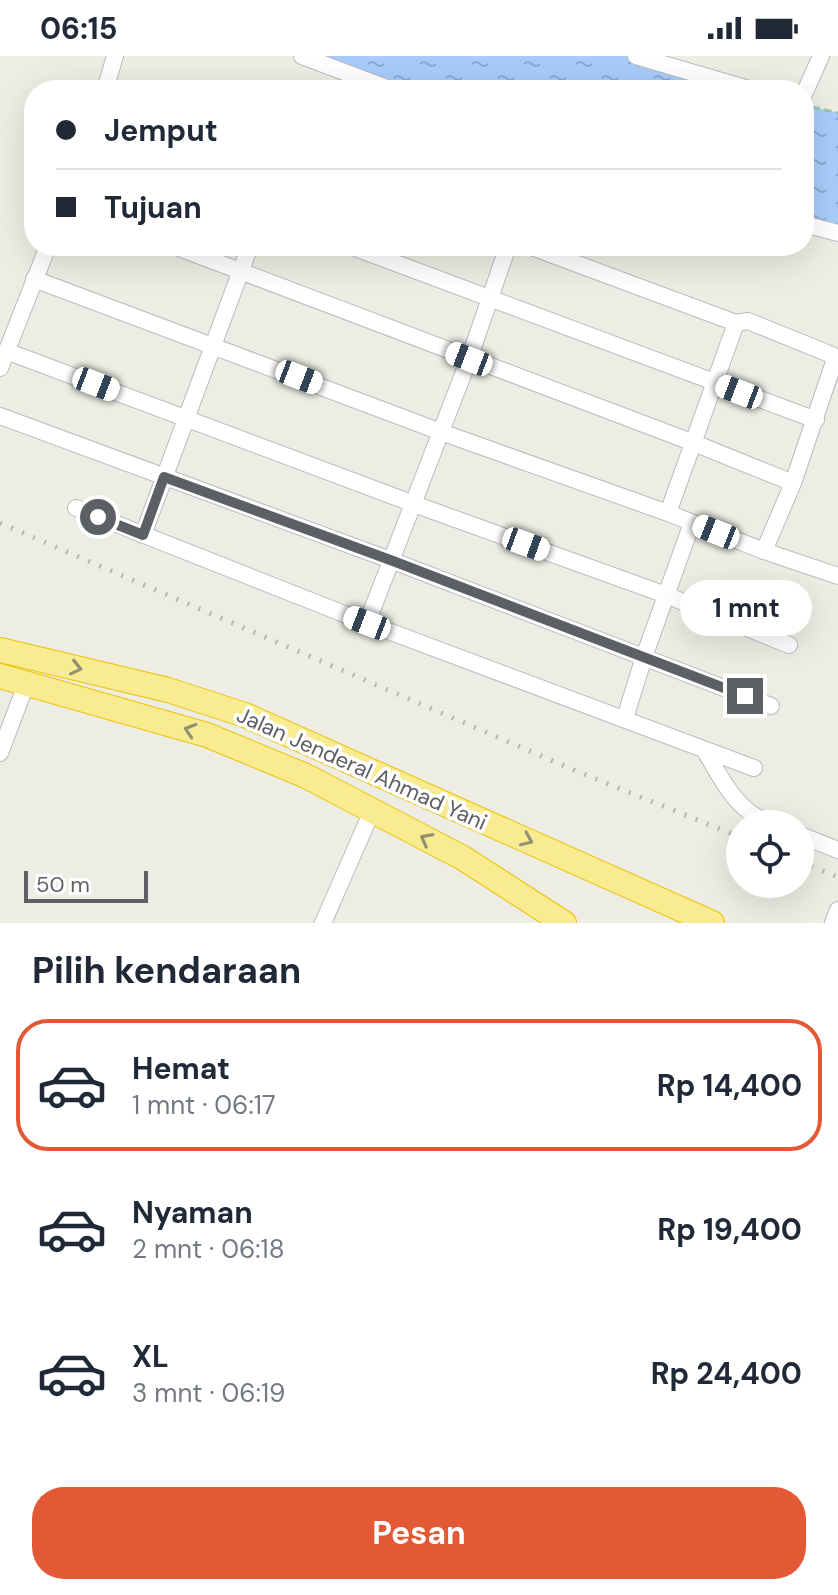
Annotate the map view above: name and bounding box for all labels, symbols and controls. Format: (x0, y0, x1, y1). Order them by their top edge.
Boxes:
text: 06:15 (40, 9, 117, 48)
text: Jemput (104, 111, 218, 150)
text: Tujuan (104, 188, 202, 227)
car (442, 339, 496, 379)
car (272, 357, 326, 397)
car (69, 364, 123, 404)
car (712, 372, 766, 412)
route start (80, 499, 116, 535)
car (689, 512, 743, 552)
car (499, 525, 553, 563)
callout: 1 mnt (679, 580, 811, 636)
text: 1 mnt (712, 591, 780, 625)
car (340, 603, 394, 643)
one-way arrow (69, 658, 82, 675)
route end (727, 678, 763, 714)
street label: Jalan Jenderal Ahmad Yani (232, 700, 492, 837)
one-way arrow (184, 723, 198, 739)
map controls (726, 810, 814, 898)
button: locate (726, 810, 814, 898)
one-way arrow (519, 831, 533, 847)
one-way arrow (420, 833, 434, 849)
scale bar (24, 867, 148, 903)
text: 50 m (36, 870, 90, 899)
text: Pilih kendaraan (32, 947, 301, 994)
icon: car (36, 1049, 108, 1121)
text: Hemat (132, 1049, 230, 1088)
text: Rp 14,400 (657, 1066, 802, 1105)
text: 1 mnt · 06:17 (132, 1088, 276, 1122)
icon: car (36, 1193, 108, 1265)
text: Nyaman (132, 1193, 253, 1232)
text: Rp 19,400 (657, 1210, 802, 1249)
text: 2 mnt · 06:18 (132, 1232, 284, 1266)
icon: car (36, 1337, 108, 1409)
text: XL (132, 1337, 169, 1376)
text: Rp 24,400 (651, 1354, 802, 1393)
text: 3 mnt · 06:19 (132, 1376, 285, 1410)
button: Pesan (32, 1487, 806, 1579)

